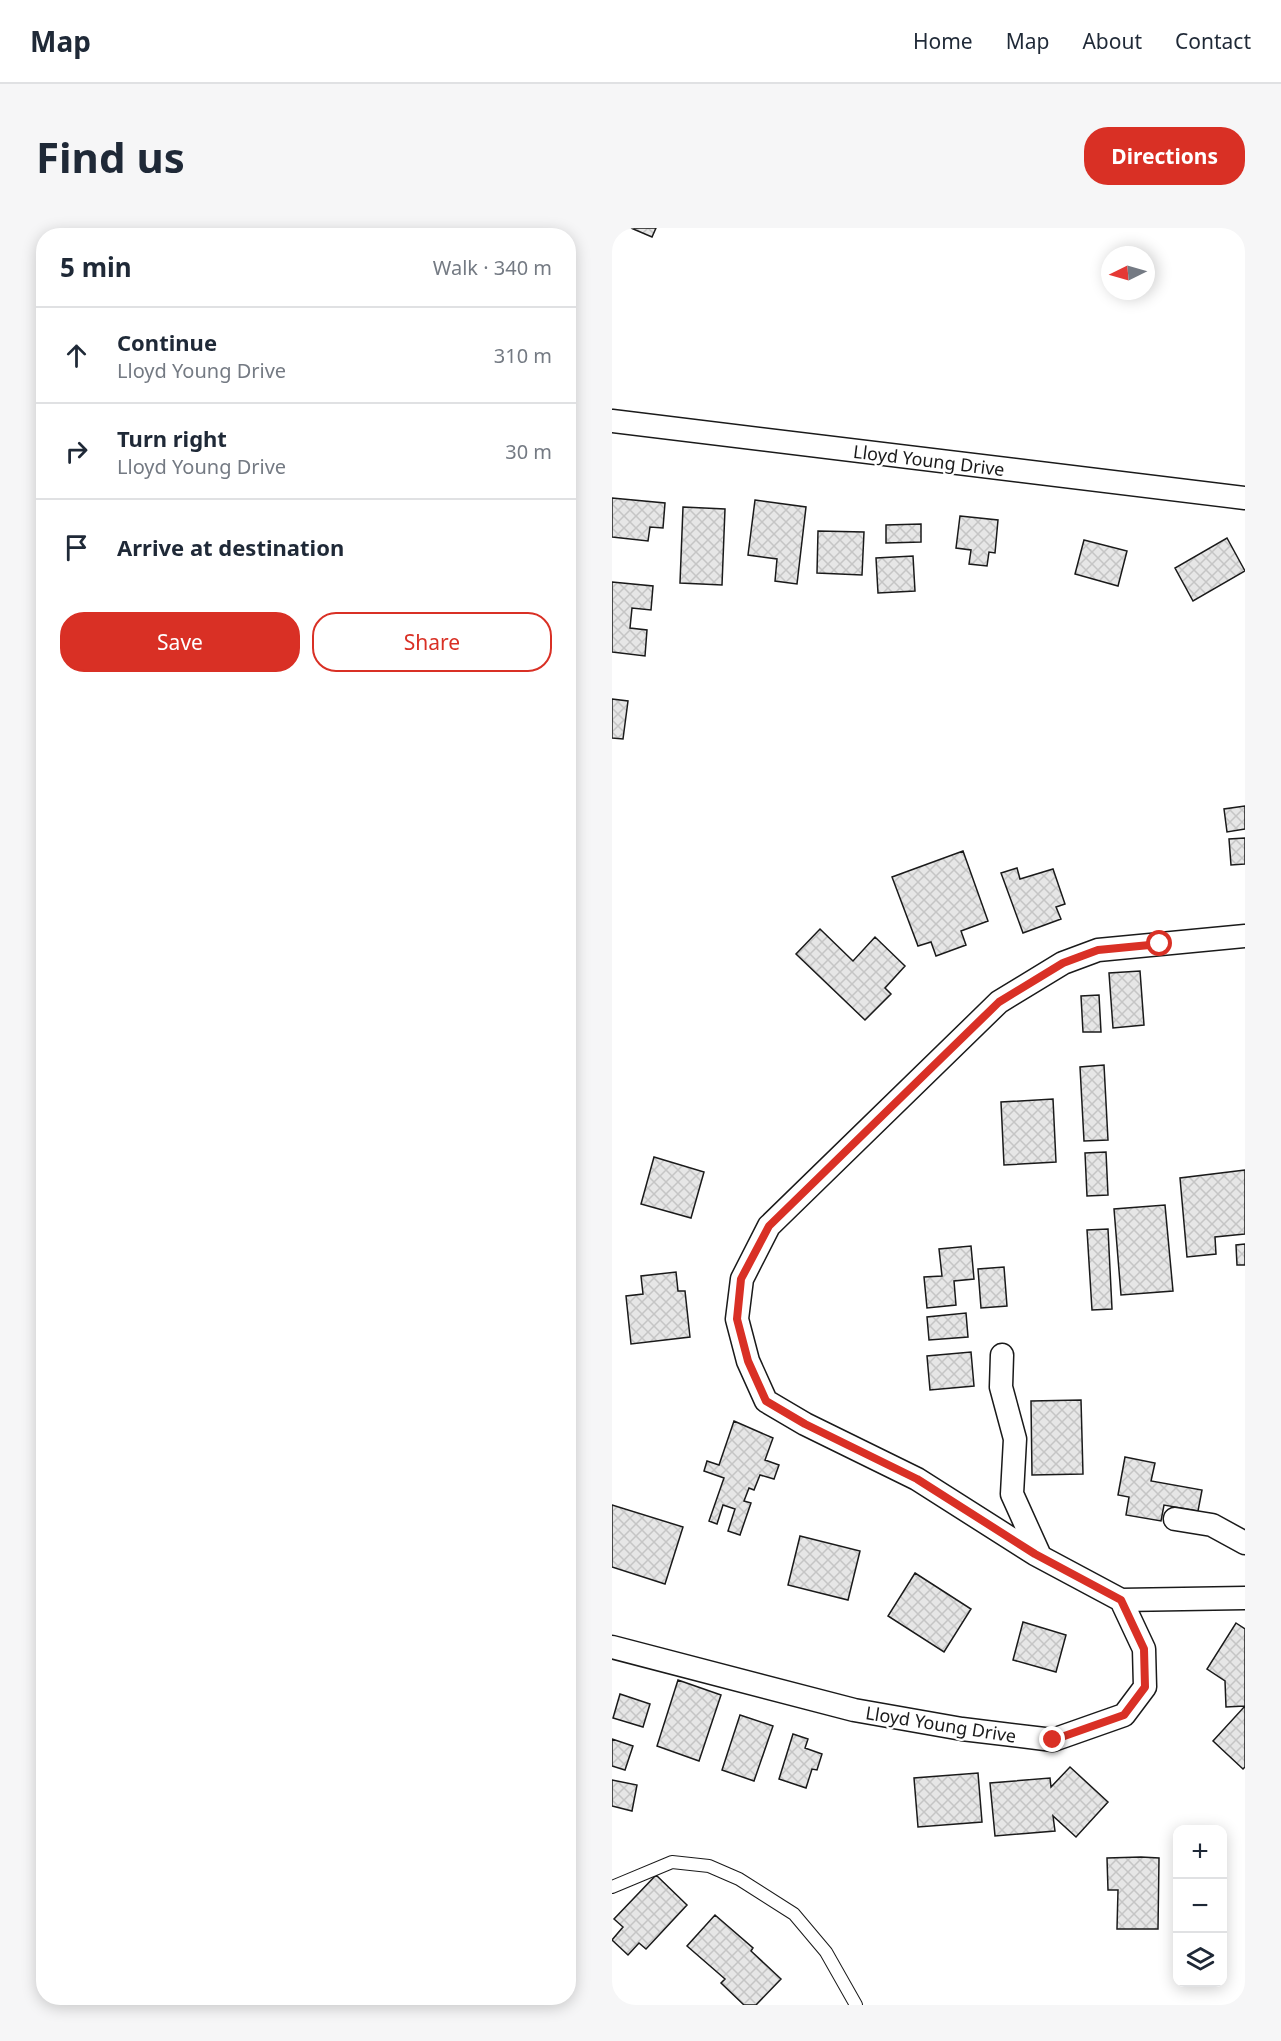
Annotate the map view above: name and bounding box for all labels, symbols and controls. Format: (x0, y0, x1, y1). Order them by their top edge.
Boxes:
text: Map (30, 22, 91, 60)
text: Home (913, 27, 973, 55)
text: Map (1006, 27, 1049, 55)
text: About (1082, 27, 1142, 55)
text: Contact (1175, 27, 1251, 55)
button: Directions (1084, 127, 1245, 185)
text: Find us (36, 128, 185, 185)
north arrow (1101, 246, 1155, 300)
text: 5 min (60, 249, 132, 285)
text: Walk · 340 m (433, 254, 552, 281)
text: Continue (117, 327, 217, 357)
icon: ahead (60, 339, 93, 372)
text: 310 m (494, 342, 552, 369)
text: Lloyd Young Drive (117, 357, 286, 384)
text: Turn right (117, 423, 227, 453)
icon: right (60, 435, 93, 468)
text: 30 m (505, 438, 552, 465)
street label: Lloyd Young Drive (852, 439, 1006, 481)
text: Lloyd Young Drive (117, 453, 286, 480)
icon: arrive (60, 531, 93, 564)
text: Arrive at destination (117, 532, 344, 562)
button: Save (60, 612, 300, 672)
button: Share (312, 612, 552, 672)
route start (1146, 930, 1172, 956)
street label: Lloyd Young Drive (864, 1700, 1018, 1748)
route end (1039, 1726, 1065, 1752)
map controls (1173, 1825, 1227, 1987)
button: + (1173, 1825, 1227, 1879)
button: − (1173, 1879, 1227, 1933)
button: layers (1173, 1933, 1227, 1987)

